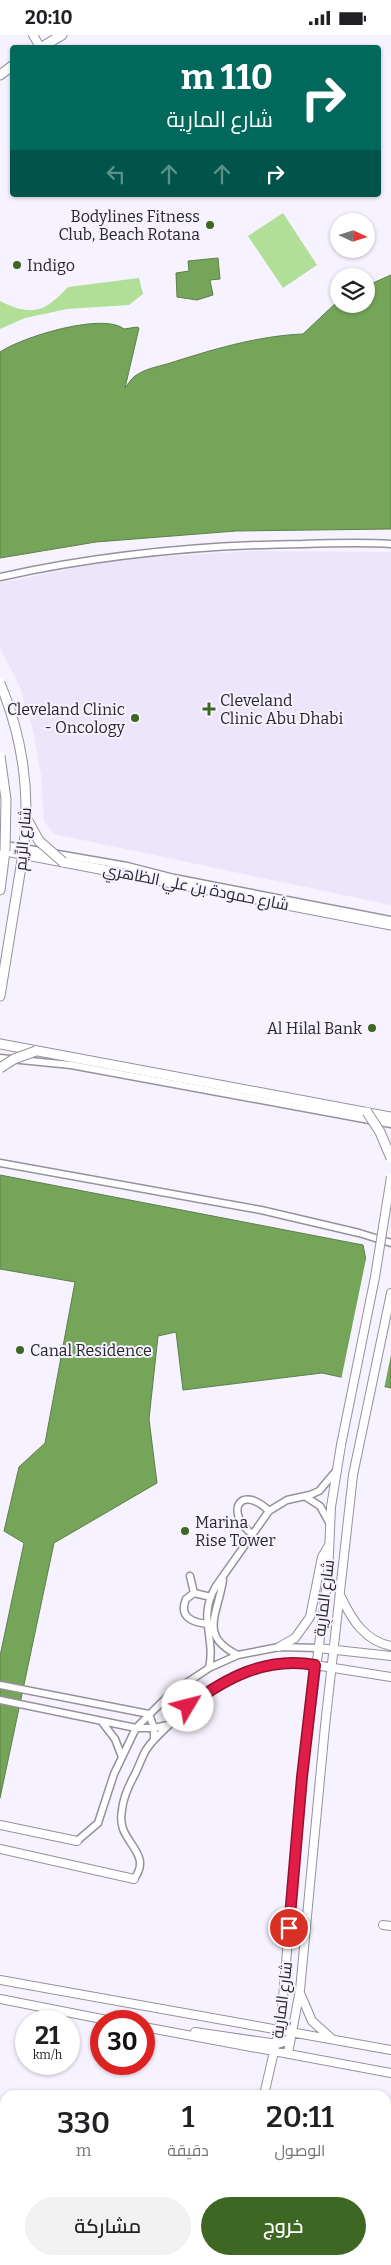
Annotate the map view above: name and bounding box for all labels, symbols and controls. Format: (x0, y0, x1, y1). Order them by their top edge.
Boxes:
text: 20:10 (25, 6, 72, 29)
text: 110 m (181, 56, 273, 98)
icon: right (291, 65, 356, 130)
text: شارع المارِية (167, 106, 273, 133)
icon: left (102, 160, 130, 188)
icon: ahead (155, 160, 183, 188)
icon: ahead (208, 160, 236, 188)
icon: right (261, 160, 289, 188)
place label: Bodylines Fitness Club, Beach Rotana (58, 207, 200, 244)
north arrow (330, 213, 375, 257)
map controls (330, 213, 375, 313)
marker: Bodylines Fitness Club, Beach Rotana (204, 219, 216, 231)
place label: Indigo (27, 256, 75, 275)
marker: Indigo (11, 259, 23, 271)
button: layers (330, 268, 375, 313)
place label: Cleveland Clinic Abu Dhabi (220, 691, 343, 728)
place label: Cleveland Clinic - Oncology (7, 700, 126, 737)
marker: Cleveland Clinic Abu Dhabi (202, 702, 216, 716)
marker: Cleveland Clinic - Oncology (129, 712, 141, 724)
street label: شارع الرِّيم (11, 806, 37, 872)
street label: شارع حمودة بن علي الظاهري (101, 860, 290, 918)
place label: Al Hilal Bank (267, 1019, 362, 1038)
marker: Al Hilal Bank (366, 1022, 378, 1034)
place label: Canal Residence (30, 1341, 152, 1360)
marker: Canal Residence (14, 1344, 26, 1356)
place label: Marina Rise Tower (195, 1513, 275, 1550)
marker: Marina Rise Tower (179, 1525, 191, 1537)
street label: شارع المارِية (310, 1558, 340, 1638)
position arrow (161, 1679, 213, 1731)
pin (268, 1907, 310, 1949)
icon: arrive (275, 1914, 303, 1942)
street label: شارع المارِية (268, 1960, 298, 2040)
speed limit sign: 30 (90, 2010, 155, 2075)
text: 21 (35, 2021, 60, 2051)
text: km/h (33, 2048, 62, 2062)
text: 1 (182, 2099, 194, 2135)
text: 20:11 (266, 2099, 334, 2135)
text: 330 (57, 2105, 110, 2141)
text: m (76, 2141, 91, 2160)
text: دقيقة (167, 2141, 209, 2160)
text: الوصول (274, 2141, 325, 2160)
button: مشاركة (25, 2197, 191, 2255)
button: خروج (201, 2197, 366, 2255)

